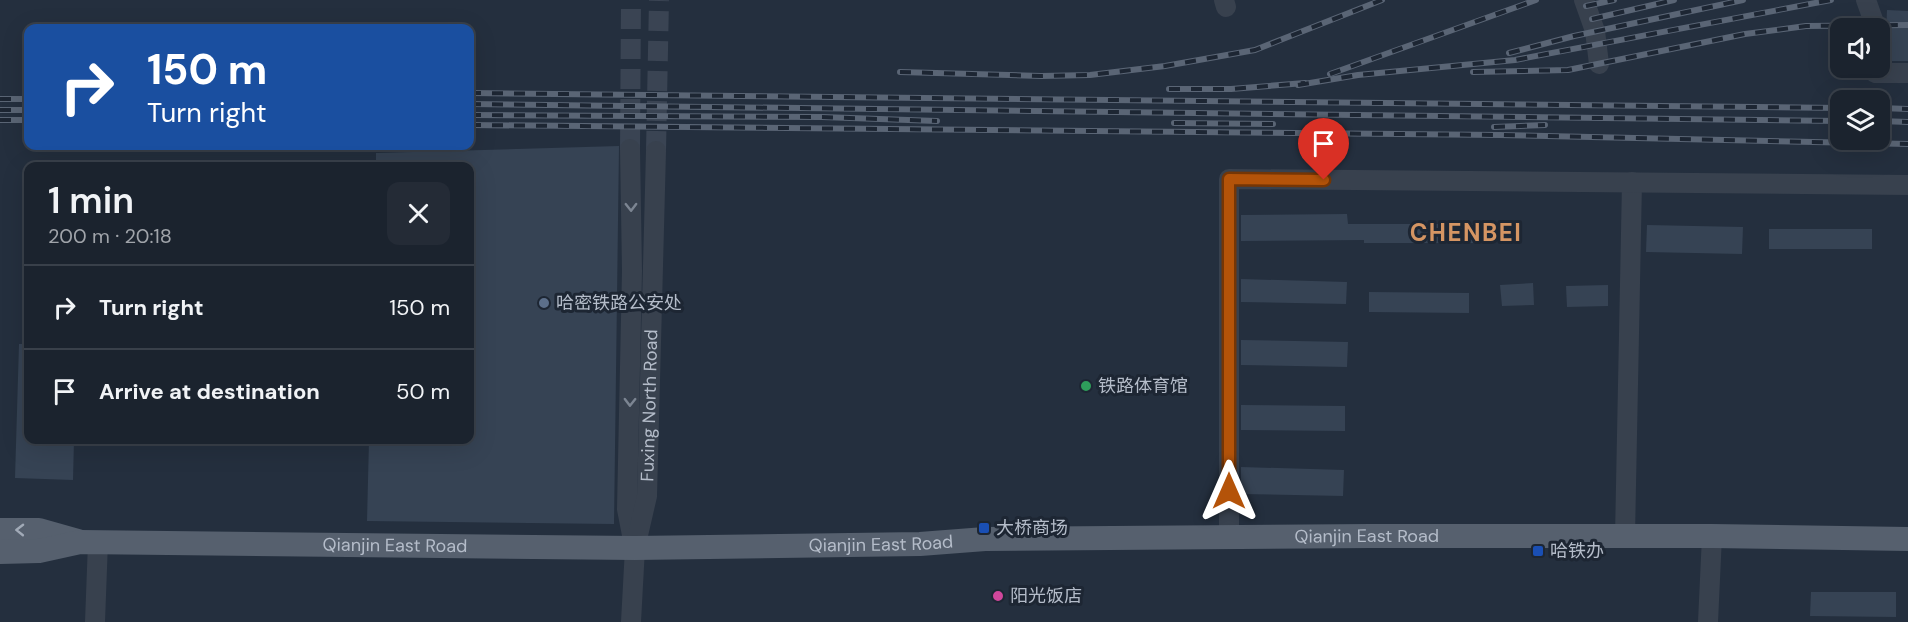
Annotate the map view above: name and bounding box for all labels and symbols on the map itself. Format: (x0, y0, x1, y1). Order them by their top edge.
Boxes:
pin (1298, 118, 1349, 180)
one-way arrow (625, 203, 637, 212)
district label: CHENBEI (1410, 217, 1522, 248)
place label: 哈密铁路公安处 (556, 291, 682, 315)
marker: 哈密铁路公安处 (537, 296, 551, 310)
street label: Fuxing North Road (635, 329, 663, 482)
place label: 铁路体育馆 (1098, 374, 1188, 398)
marker: 铁路体育馆 (1079, 379, 1093, 393)
one-way arrow (623, 398, 636, 407)
position arrow (1197, 459, 1261, 523)
place label: 大桥商场 (996, 516, 1068, 540)
marker: 大桥商场 (977, 521, 991, 535)
one-way arrow (15, 524, 24, 536)
street label: Qianjin East Road (1294, 524, 1439, 549)
street label: Qianjin East Road (808, 529, 954, 558)
street label: Qianjin East Road (323, 533, 467, 558)
place label: 哈铁办 (1550, 539, 1604, 563)
marker: 哈铁办 (1531, 544, 1545, 558)
place label: 阳光饭店 (1010, 584, 1082, 608)
marker: 阳光饭店 (991, 589, 1005, 603)

